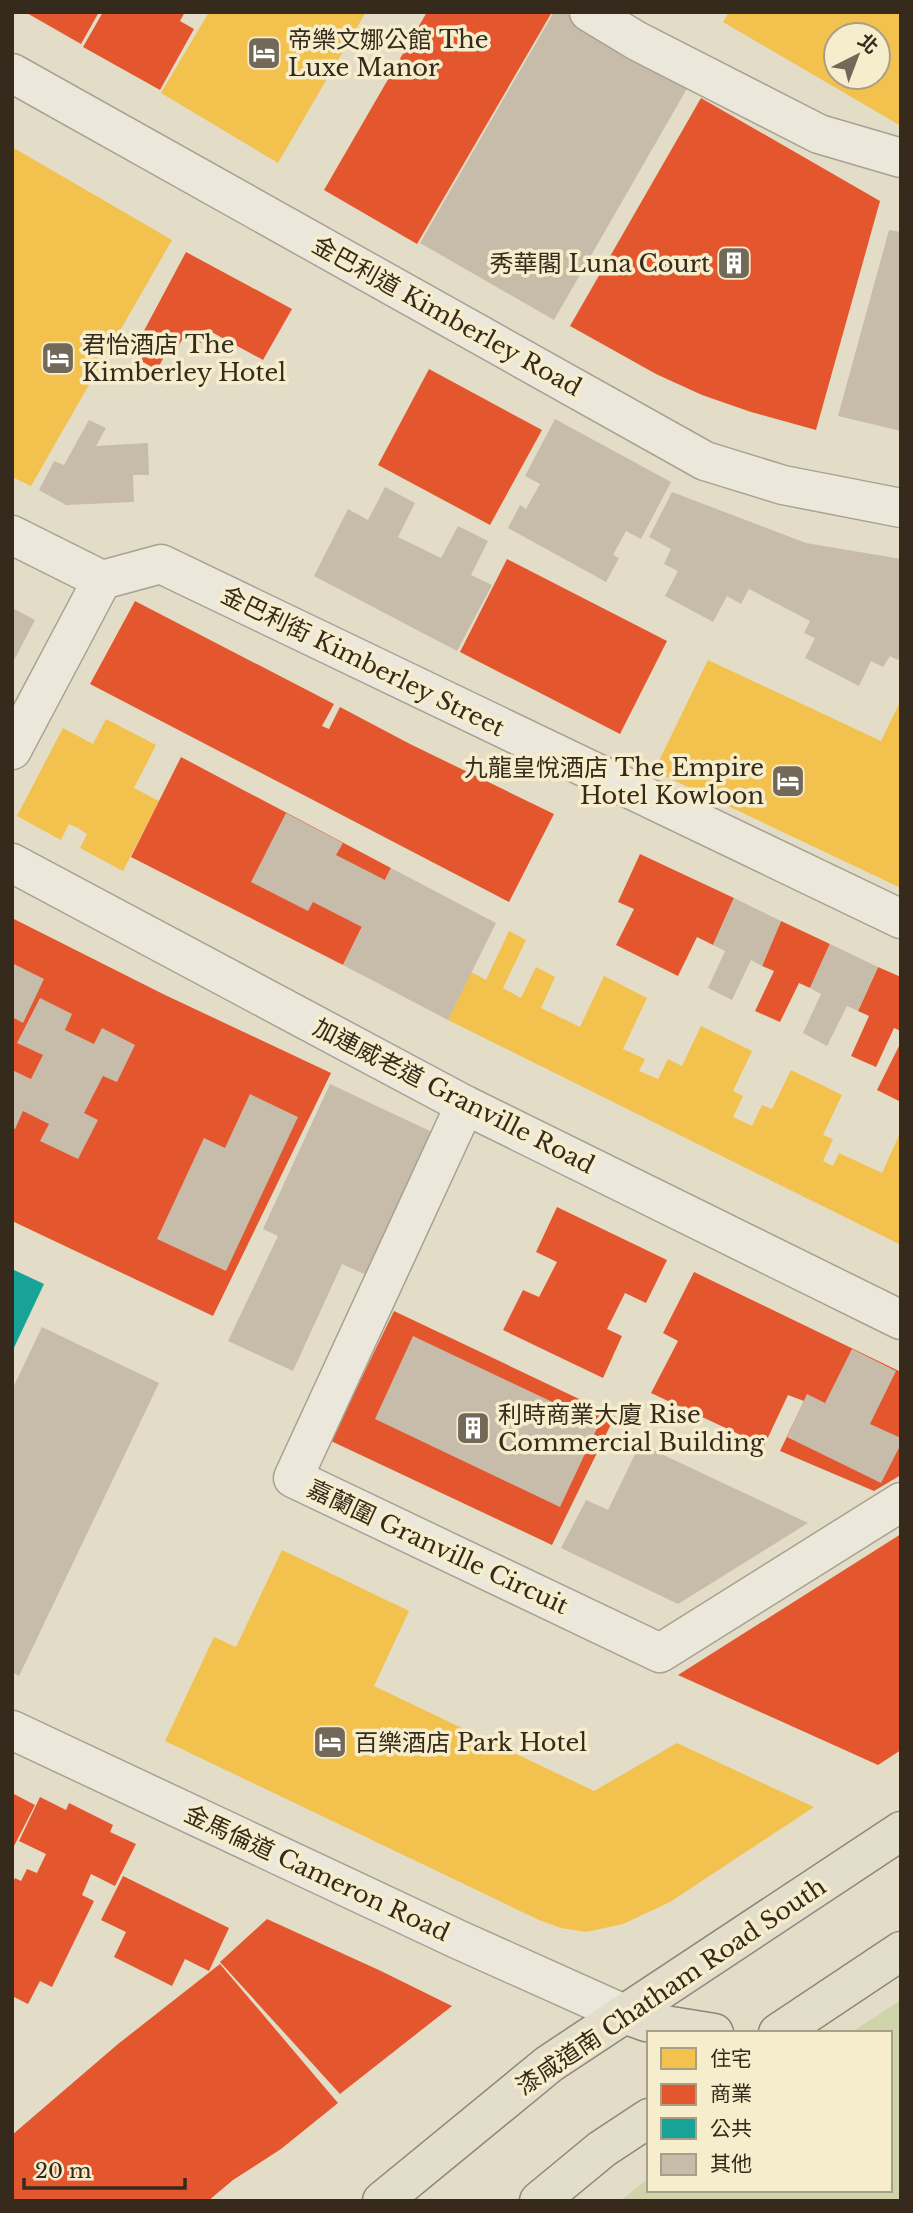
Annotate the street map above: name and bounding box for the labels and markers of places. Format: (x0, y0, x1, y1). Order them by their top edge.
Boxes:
place label: 帝樂文娜公館 The Luxe Manor (288, 25, 488, 82)
hotel icon: 帝樂文娜公館 The Luxe Manor (245, 34, 283, 72)
building icon: 秀華閣 Luna Court (715, 244, 753, 282)
place label: 秀華閣 Luna Court (490, 249, 710, 278)
place label: 君怡酒店 The Kimberley Hotel (82, 330, 286, 387)
hotel icon: 君怡酒店 The Kimberley Hotel (39, 339, 77, 377)
place label: 九龍皇悅酒店 The Empire Hotel Kowloon (464, 753, 764, 810)
hotel icon: 九龍皇悅酒店 The Empire Hotel Kowloon (769, 762, 807, 800)
place label: 利時商業大廈 Rise Commercial Building (498, 1400, 765, 1457)
building icon: 利時商業大廈 Rise Commercial Building (454, 1409, 492, 1447)
hotel icon: 百樂酒店 Park Hotel (311, 1723, 349, 1761)
place label: 百樂酒店 Park Hotel (354, 1728, 587, 1757)

